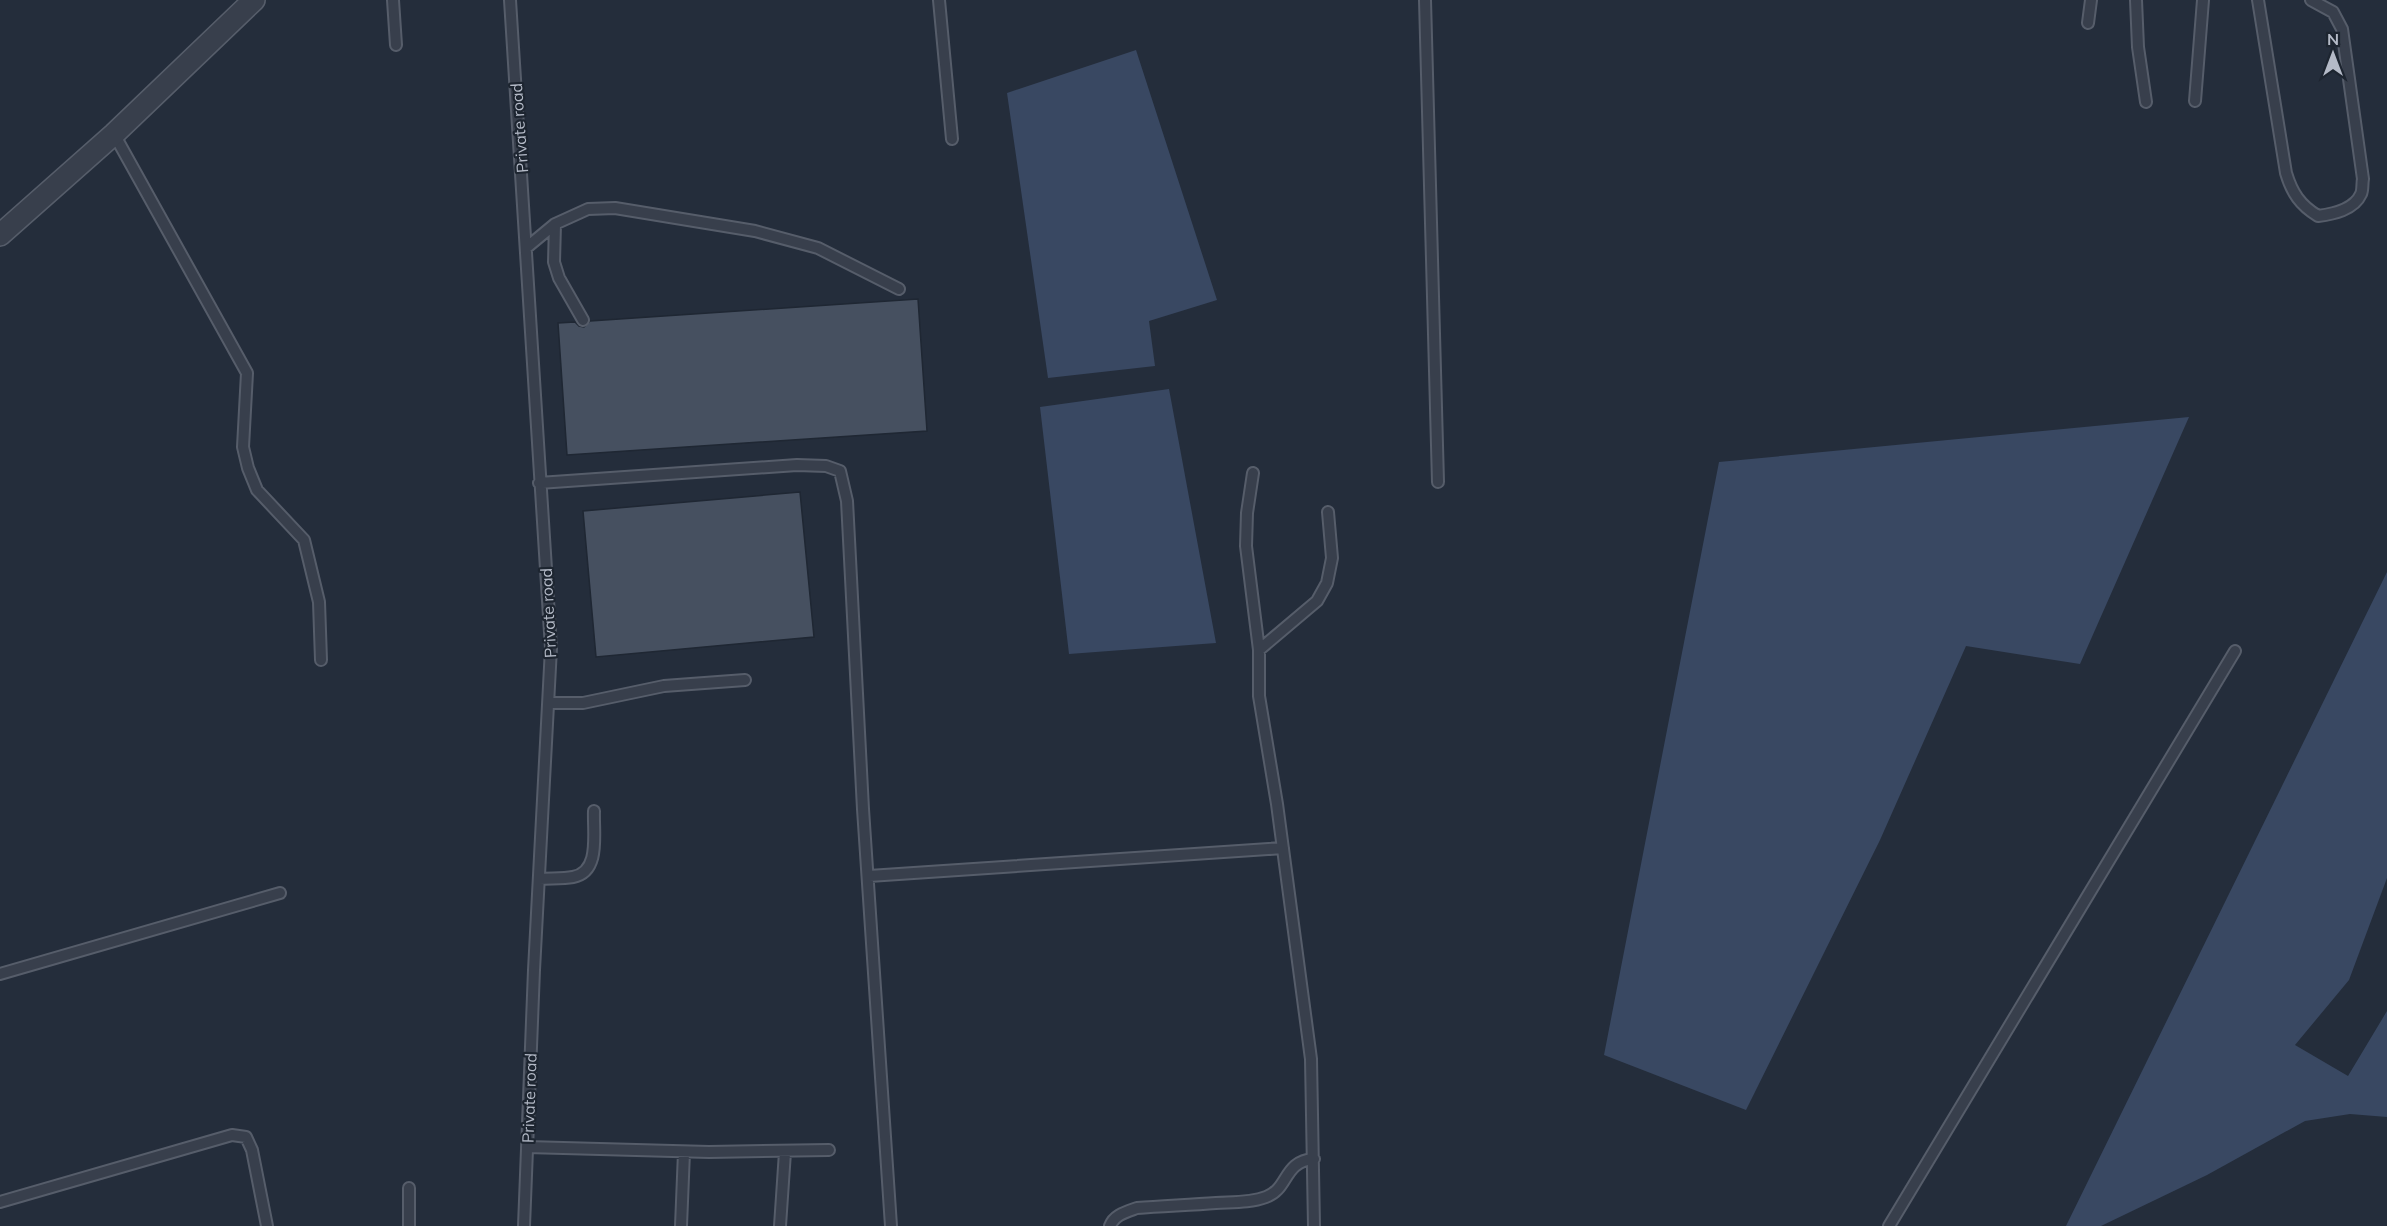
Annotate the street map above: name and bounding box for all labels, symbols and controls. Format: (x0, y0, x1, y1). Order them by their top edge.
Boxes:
north arrow (2303, 24, 2363, 84)
text: N (2327, 29, 2339, 49)
street label: Private road (506, 82, 532, 174)
street label: Private road (536, 567, 560, 659)
street label: Private road (517, 1053, 541, 1143)

